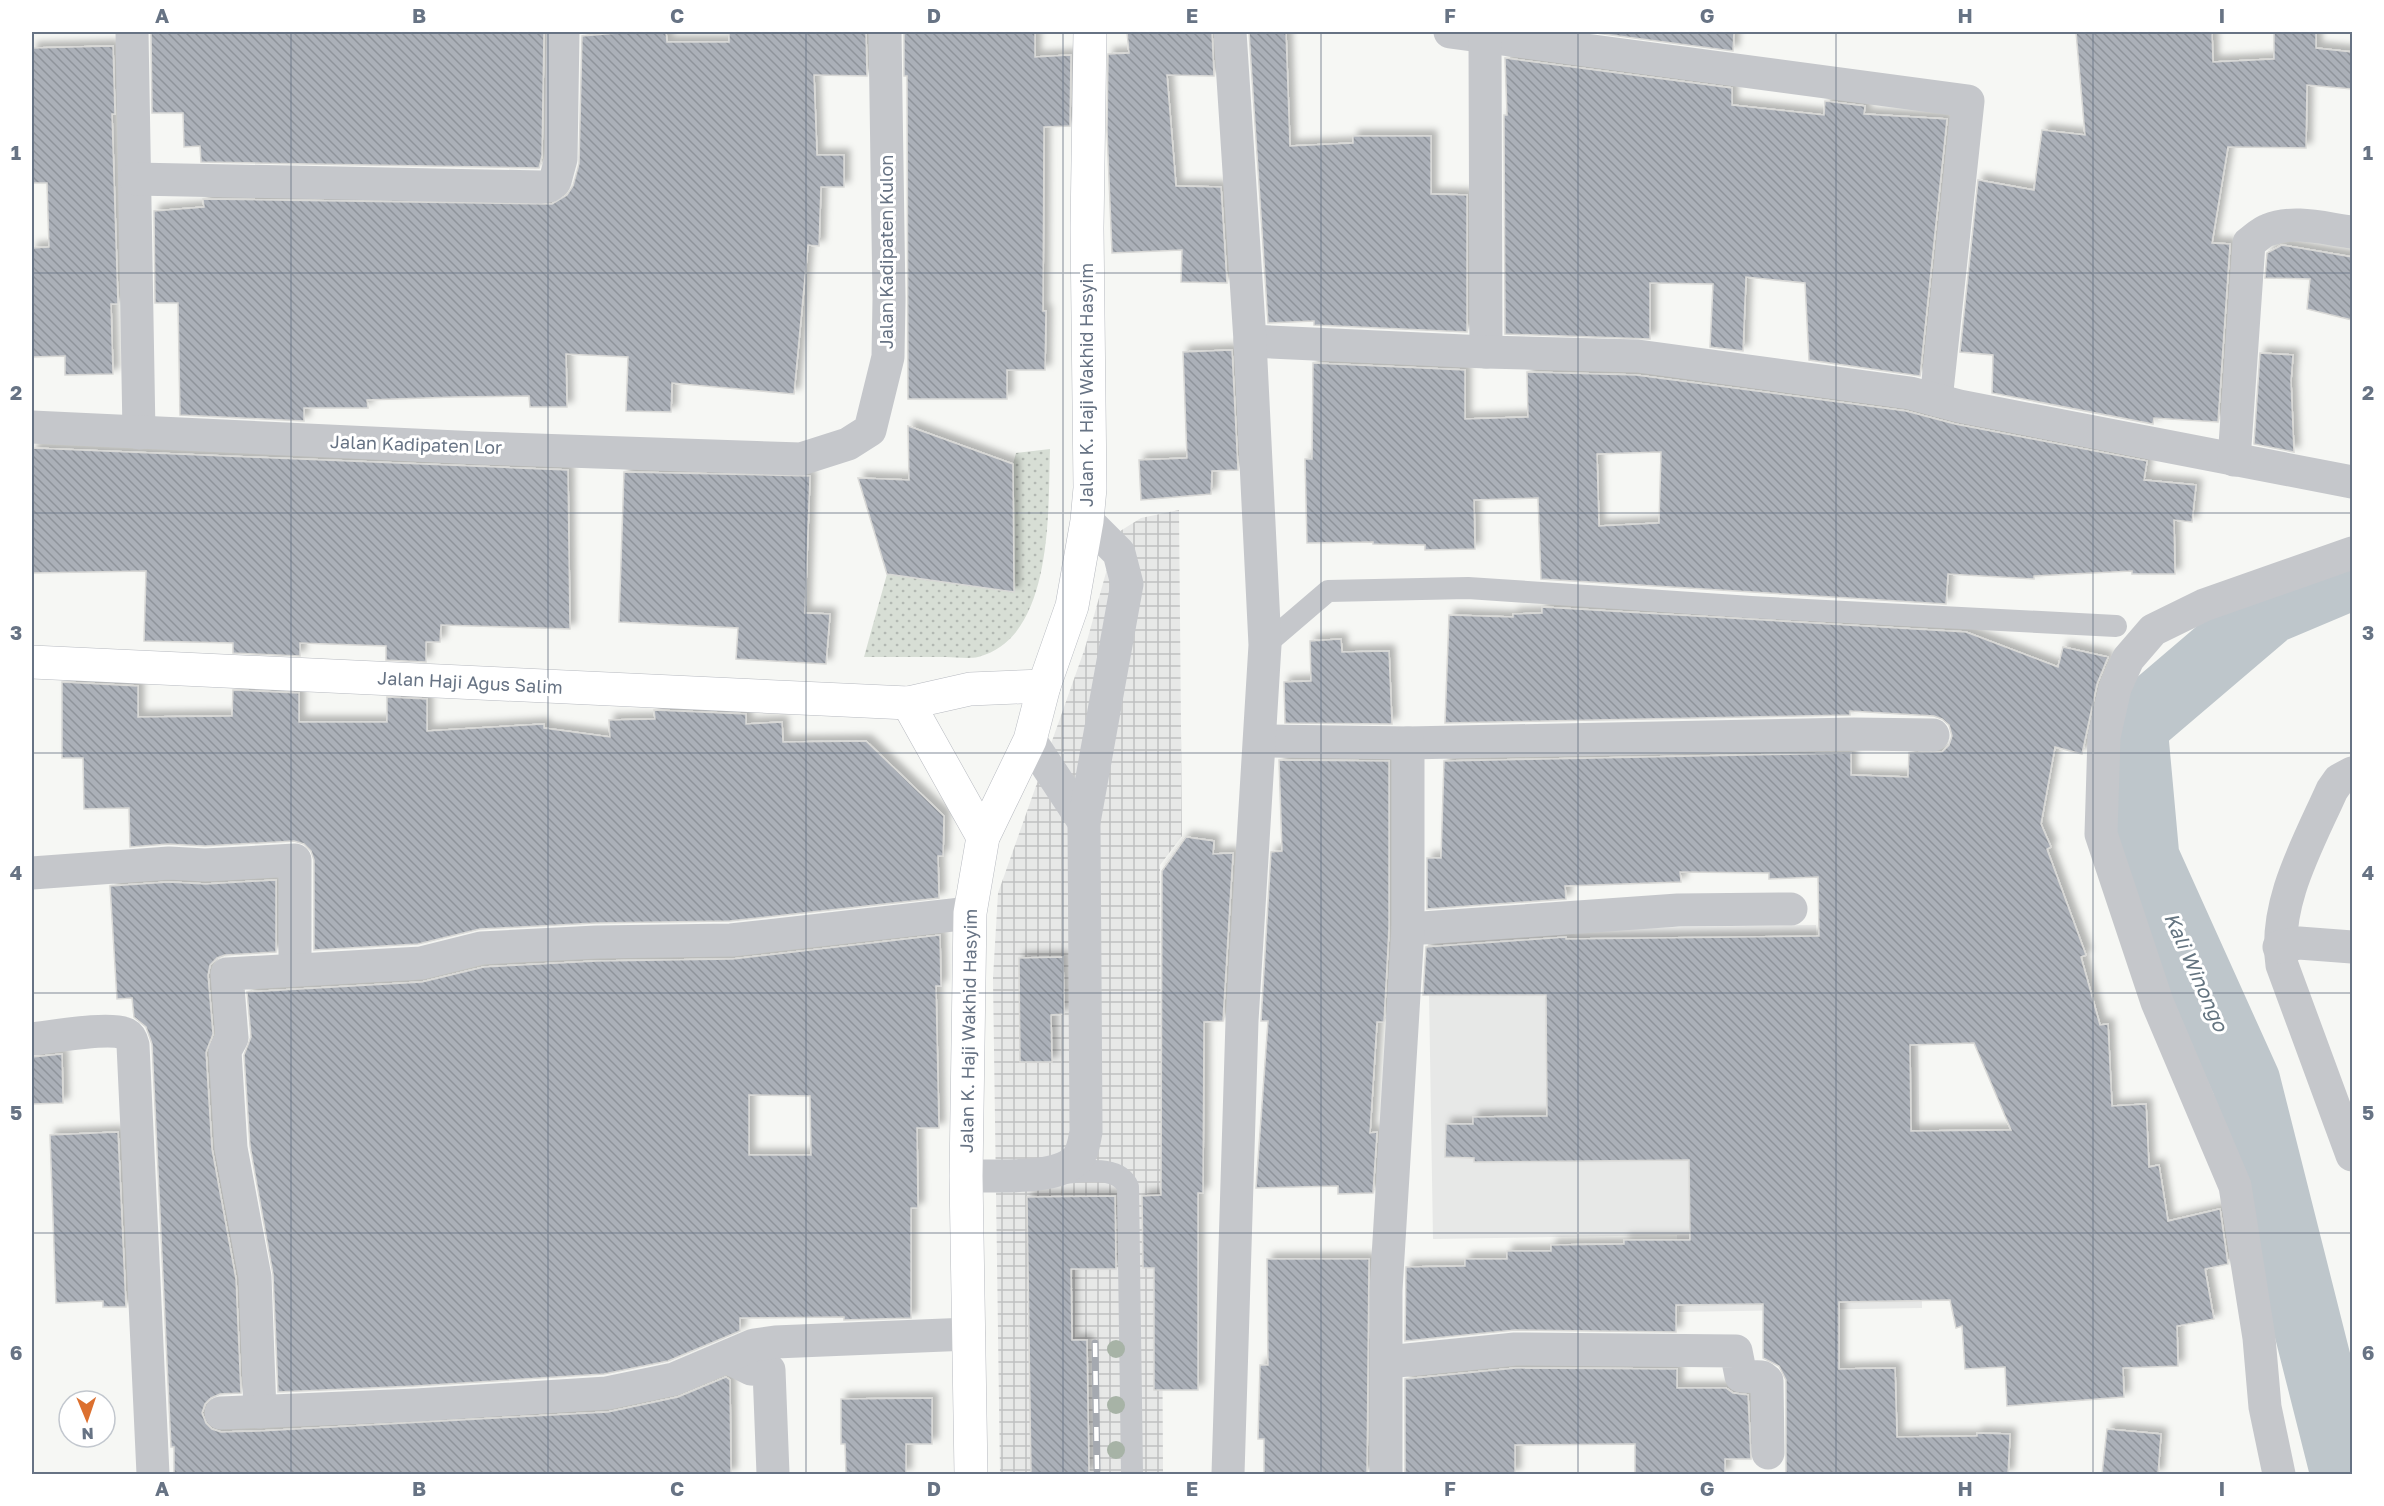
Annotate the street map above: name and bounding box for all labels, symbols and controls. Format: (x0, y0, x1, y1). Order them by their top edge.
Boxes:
text: A (155, 3, 169, 27)
text: B (412, 3, 426, 27)
text: C (670, 3, 684, 27)
text: D (927, 3, 941, 27)
text: E (1186, 3, 1198, 27)
text: F (1444, 3, 1456, 27)
text: G (1700, 3, 1714, 27)
text: H (1957, 3, 1973, 27)
text: I (2219, 3, 2225, 27)
text: 1 (11, 140, 21, 164)
text: 1 (2363, 140, 2373, 164)
street label: Jalan Kadipaten Kulon (875, 155, 897, 349)
street label: Jalan K. Haji Wakhid Hasyim (1075, 263, 1097, 507)
text: 2 (10, 380, 22, 404)
text: 2 (2362, 380, 2374, 404)
street label: Jalan Kadipaten Lor (330, 430, 502, 458)
text: 3 (10, 620, 22, 644)
text: 3 (2362, 620, 2374, 644)
street label: Jalan Haji Agus Salim (377, 666, 563, 698)
text: 4 (10, 860, 22, 884)
text: 4 (2362, 860, 2374, 884)
street label: Jalan K. Haji Wakhid Hasyim (955, 909, 981, 1153)
water label: Kali Winongo (2159, 909, 2234, 1036)
text: 5 (10, 1100, 22, 1124)
text: 5 (2362, 1100, 2374, 1124)
text: 6 (10, 1340, 22, 1364)
text: 6 (2362, 1340, 2374, 1364)
north arrow (57, 1389, 117, 1449)
text: N (81, 1424, 94, 1444)
text: A (155, 1476, 169, 1500)
text: B (412, 1476, 426, 1500)
text: C (670, 1476, 684, 1500)
text: D (927, 1476, 941, 1500)
text: E (1186, 1476, 1198, 1500)
text: F (1444, 1476, 1456, 1500)
text: G (1700, 1476, 1714, 1500)
text: H (1957, 1476, 1973, 1500)
text: I (2219, 1476, 2225, 1500)

